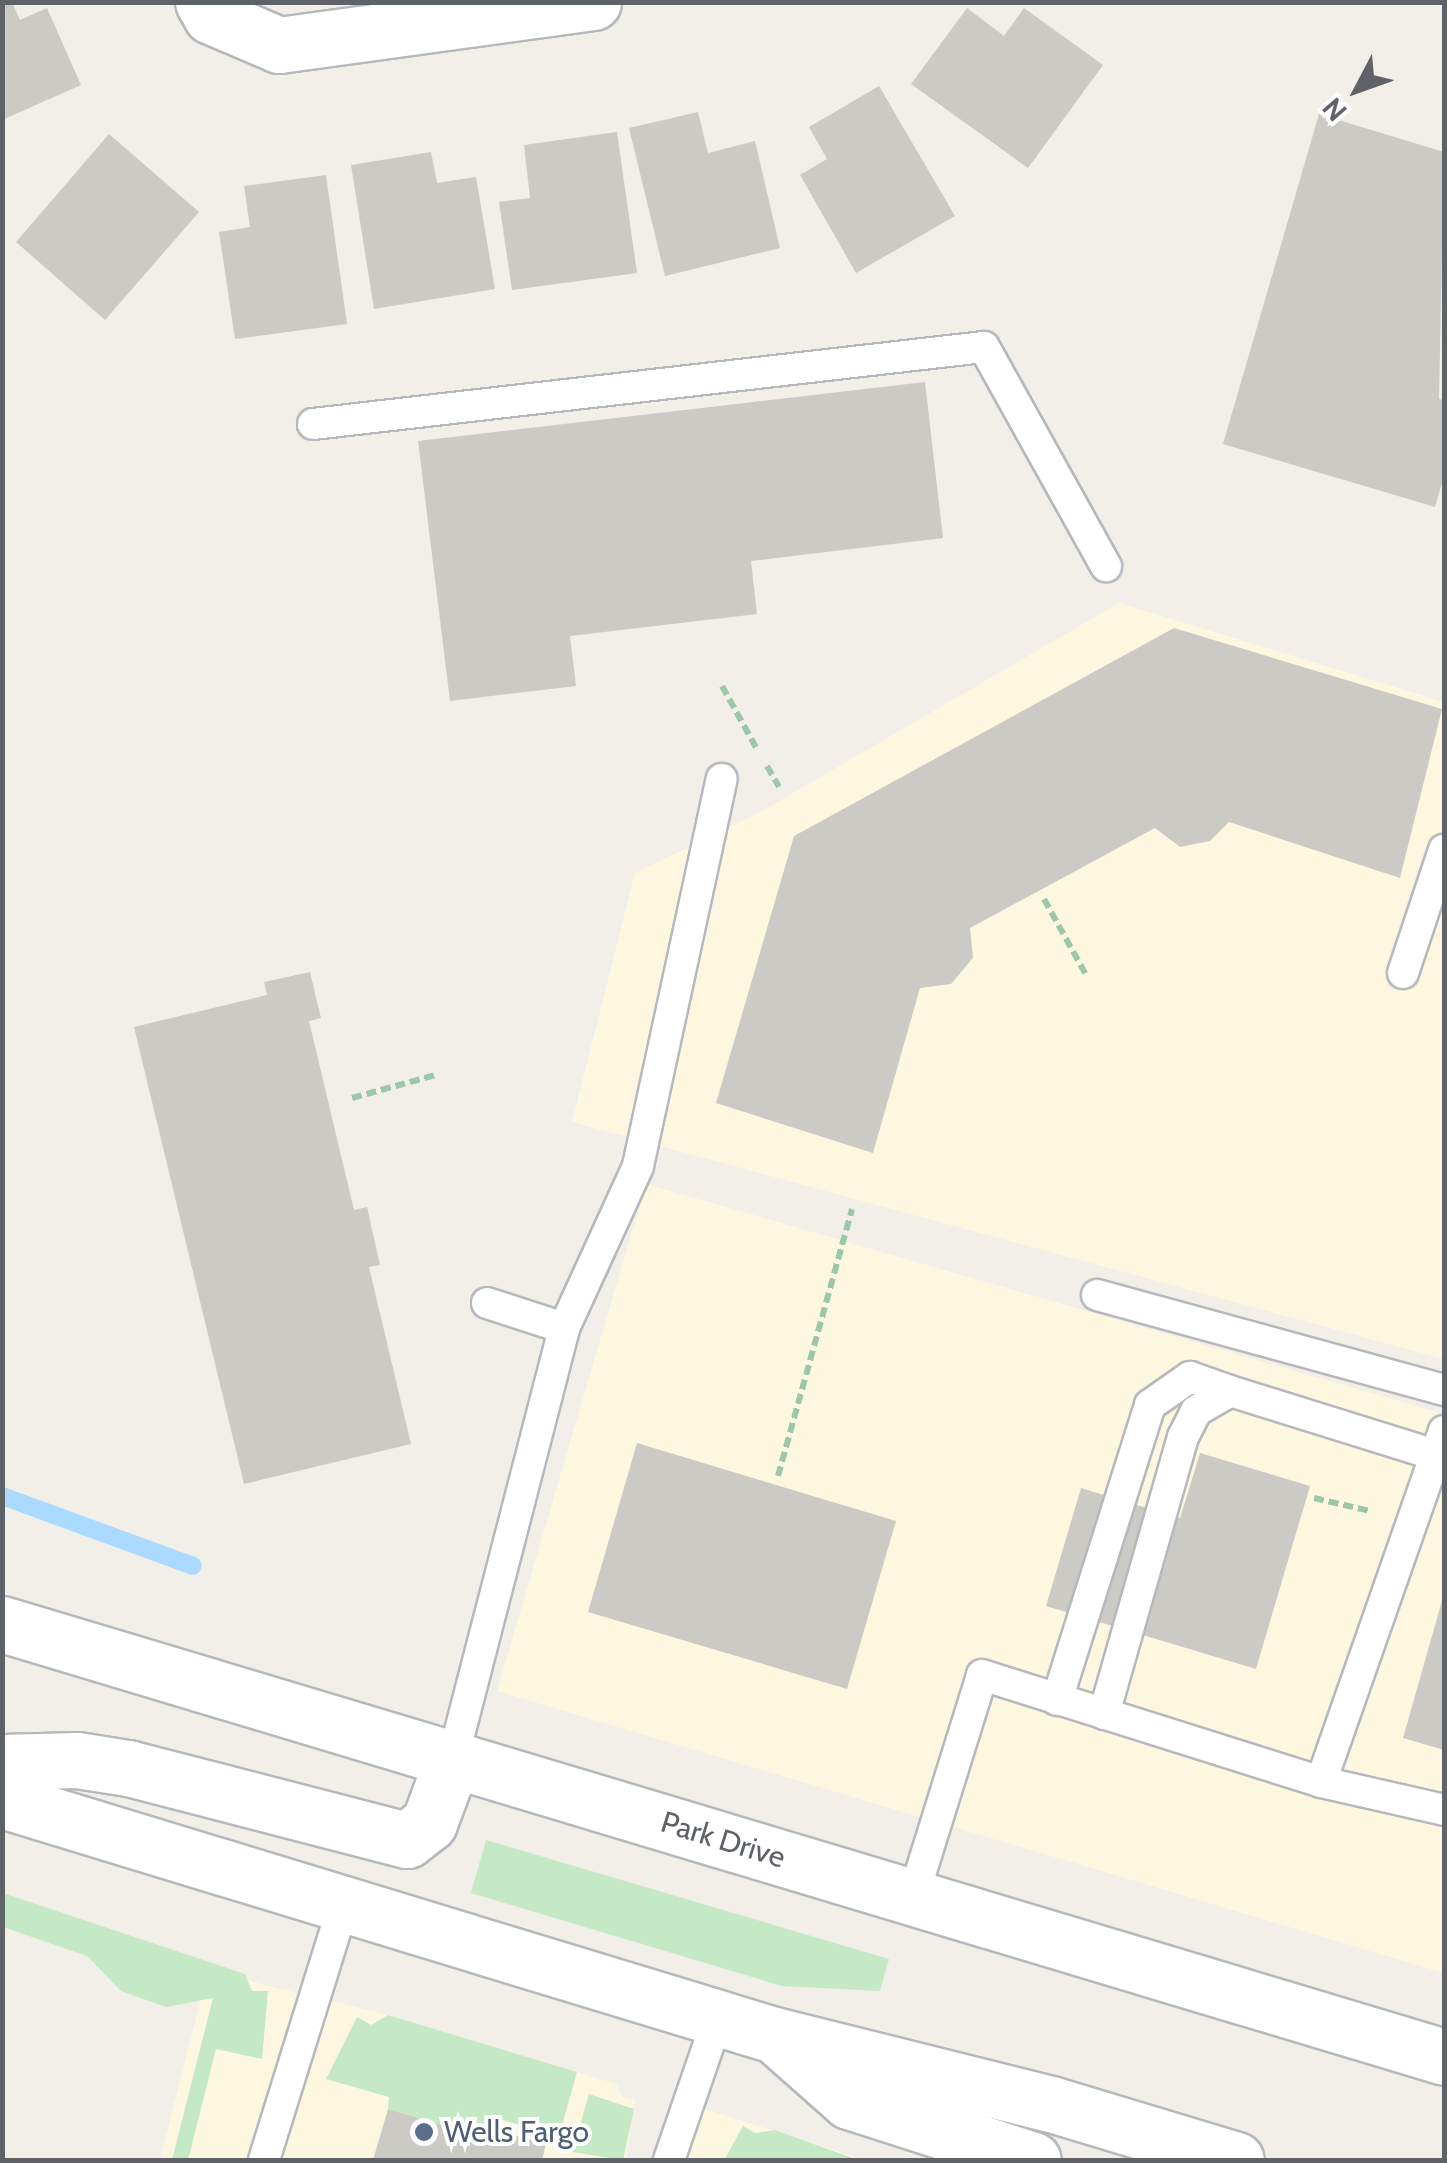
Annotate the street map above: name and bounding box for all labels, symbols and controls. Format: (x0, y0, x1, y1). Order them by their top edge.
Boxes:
north arrow (1307, 40, 1407, 140)
text: N (1315, 91, 1354, 128)
street label: Park Drive (656, 1804, 790, 1876)
place label: Wells Fargo (444, 2114, 589, 2150)
marker: Wells Fargo (413, 2121, 435, 2143)

